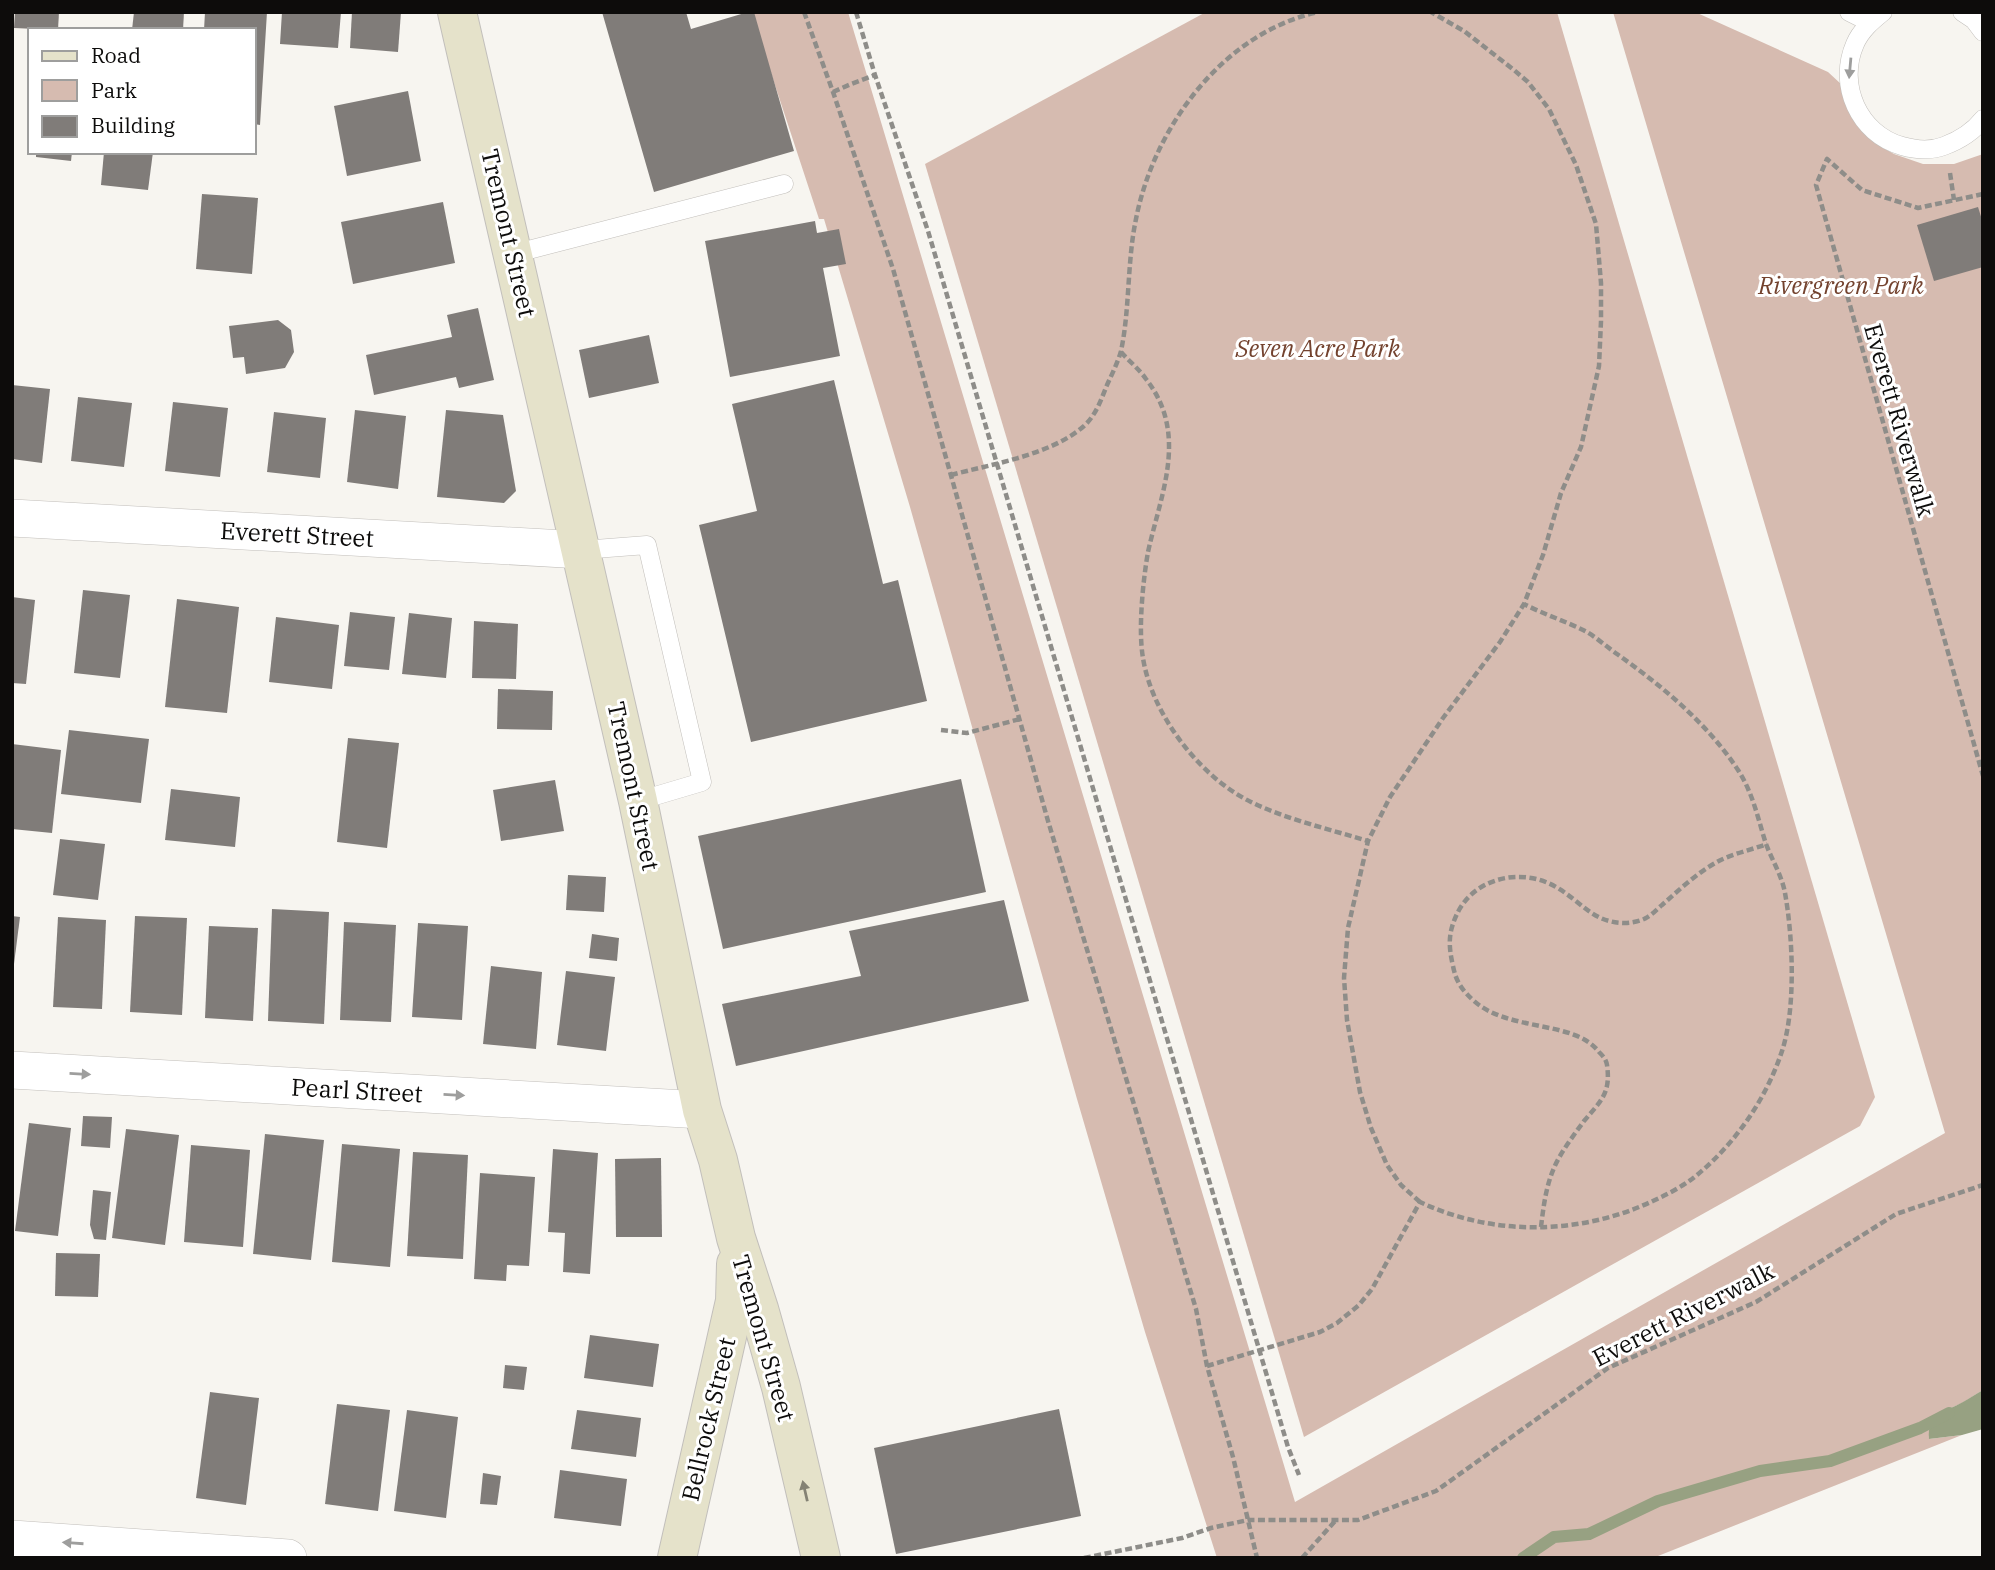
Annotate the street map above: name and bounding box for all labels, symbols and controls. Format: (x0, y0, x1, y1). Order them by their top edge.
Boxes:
legend (28, 28, 256, 154)
text: Road (91, 41, 141, 69)
one-way arrow (1844, 57, 1855, 79)
text: Park (91, 76, 138, 104)
text: Building (91, 111, 176, 139)
street label: Tremont Street (474, 146, 544, 320)
park label: Rivergreen Park (1757, 269, 1924, 301)
street label: Everett Riverwalk (1857, 320, 1943, 520)
park label: Seven Acre Park (1234, 332, 1401, 364)
street label: Everett Street (219, 514, 375, 554)
street label: Tremont Street (600, 699, 668, 873)
one-way arrow (70, 1069, 92, 1080)
street label: Pearl Street (290, 1071, 424, 1109)
one-way arrow (444, 1090, 466, 1101)
street label: Tremont Street (725, 1251, 803, 1425)
street label: Everett Riverwalk (1587, 1254, 1779, 1374)
street label: Bellrock Street (674, 1334, 742, 1504)
one-way arrow (799, 1480, 810, 1502)
one-way arrow (62, 1538, 84, 1549)

